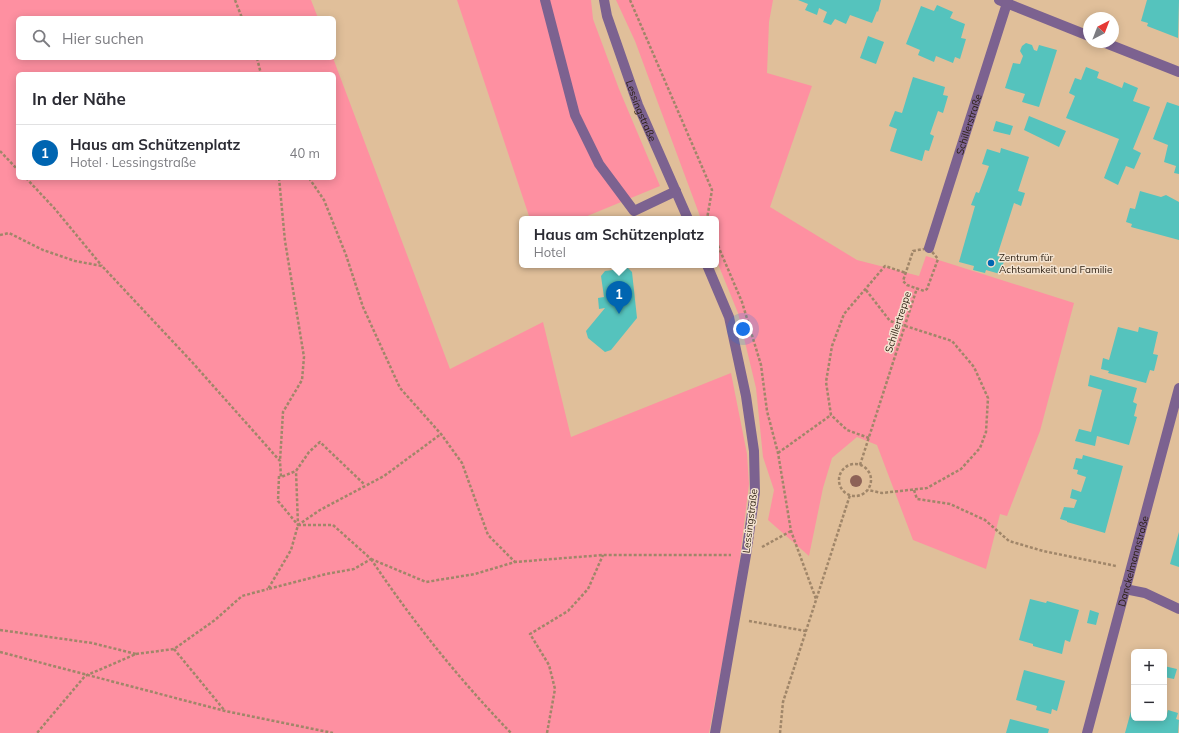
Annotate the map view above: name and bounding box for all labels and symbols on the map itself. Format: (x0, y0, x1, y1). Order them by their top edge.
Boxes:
north arrow (1083, 12, 1119, 48)
street label: Lessingstraße (623, 78, 660, 143)
street label: Schillerstraße (953, 92, 984, 156)
place label: Zentrum für Achtsamkeit und Familie (999, 251, 1112, 276)
marker: Zentrum für Achtsamkeit und Familie (986, 258, 996, 268)
pin: 1 (606, 281, 632, 314)
street label: Schillertreppe (882, 290, 914, 354)
your location (733, 319, 753, 339)
street label: Lessingstraße (740, 488, 760, 554)
street label: Danckelmannstraße (1115, 514, 1151, 608)

